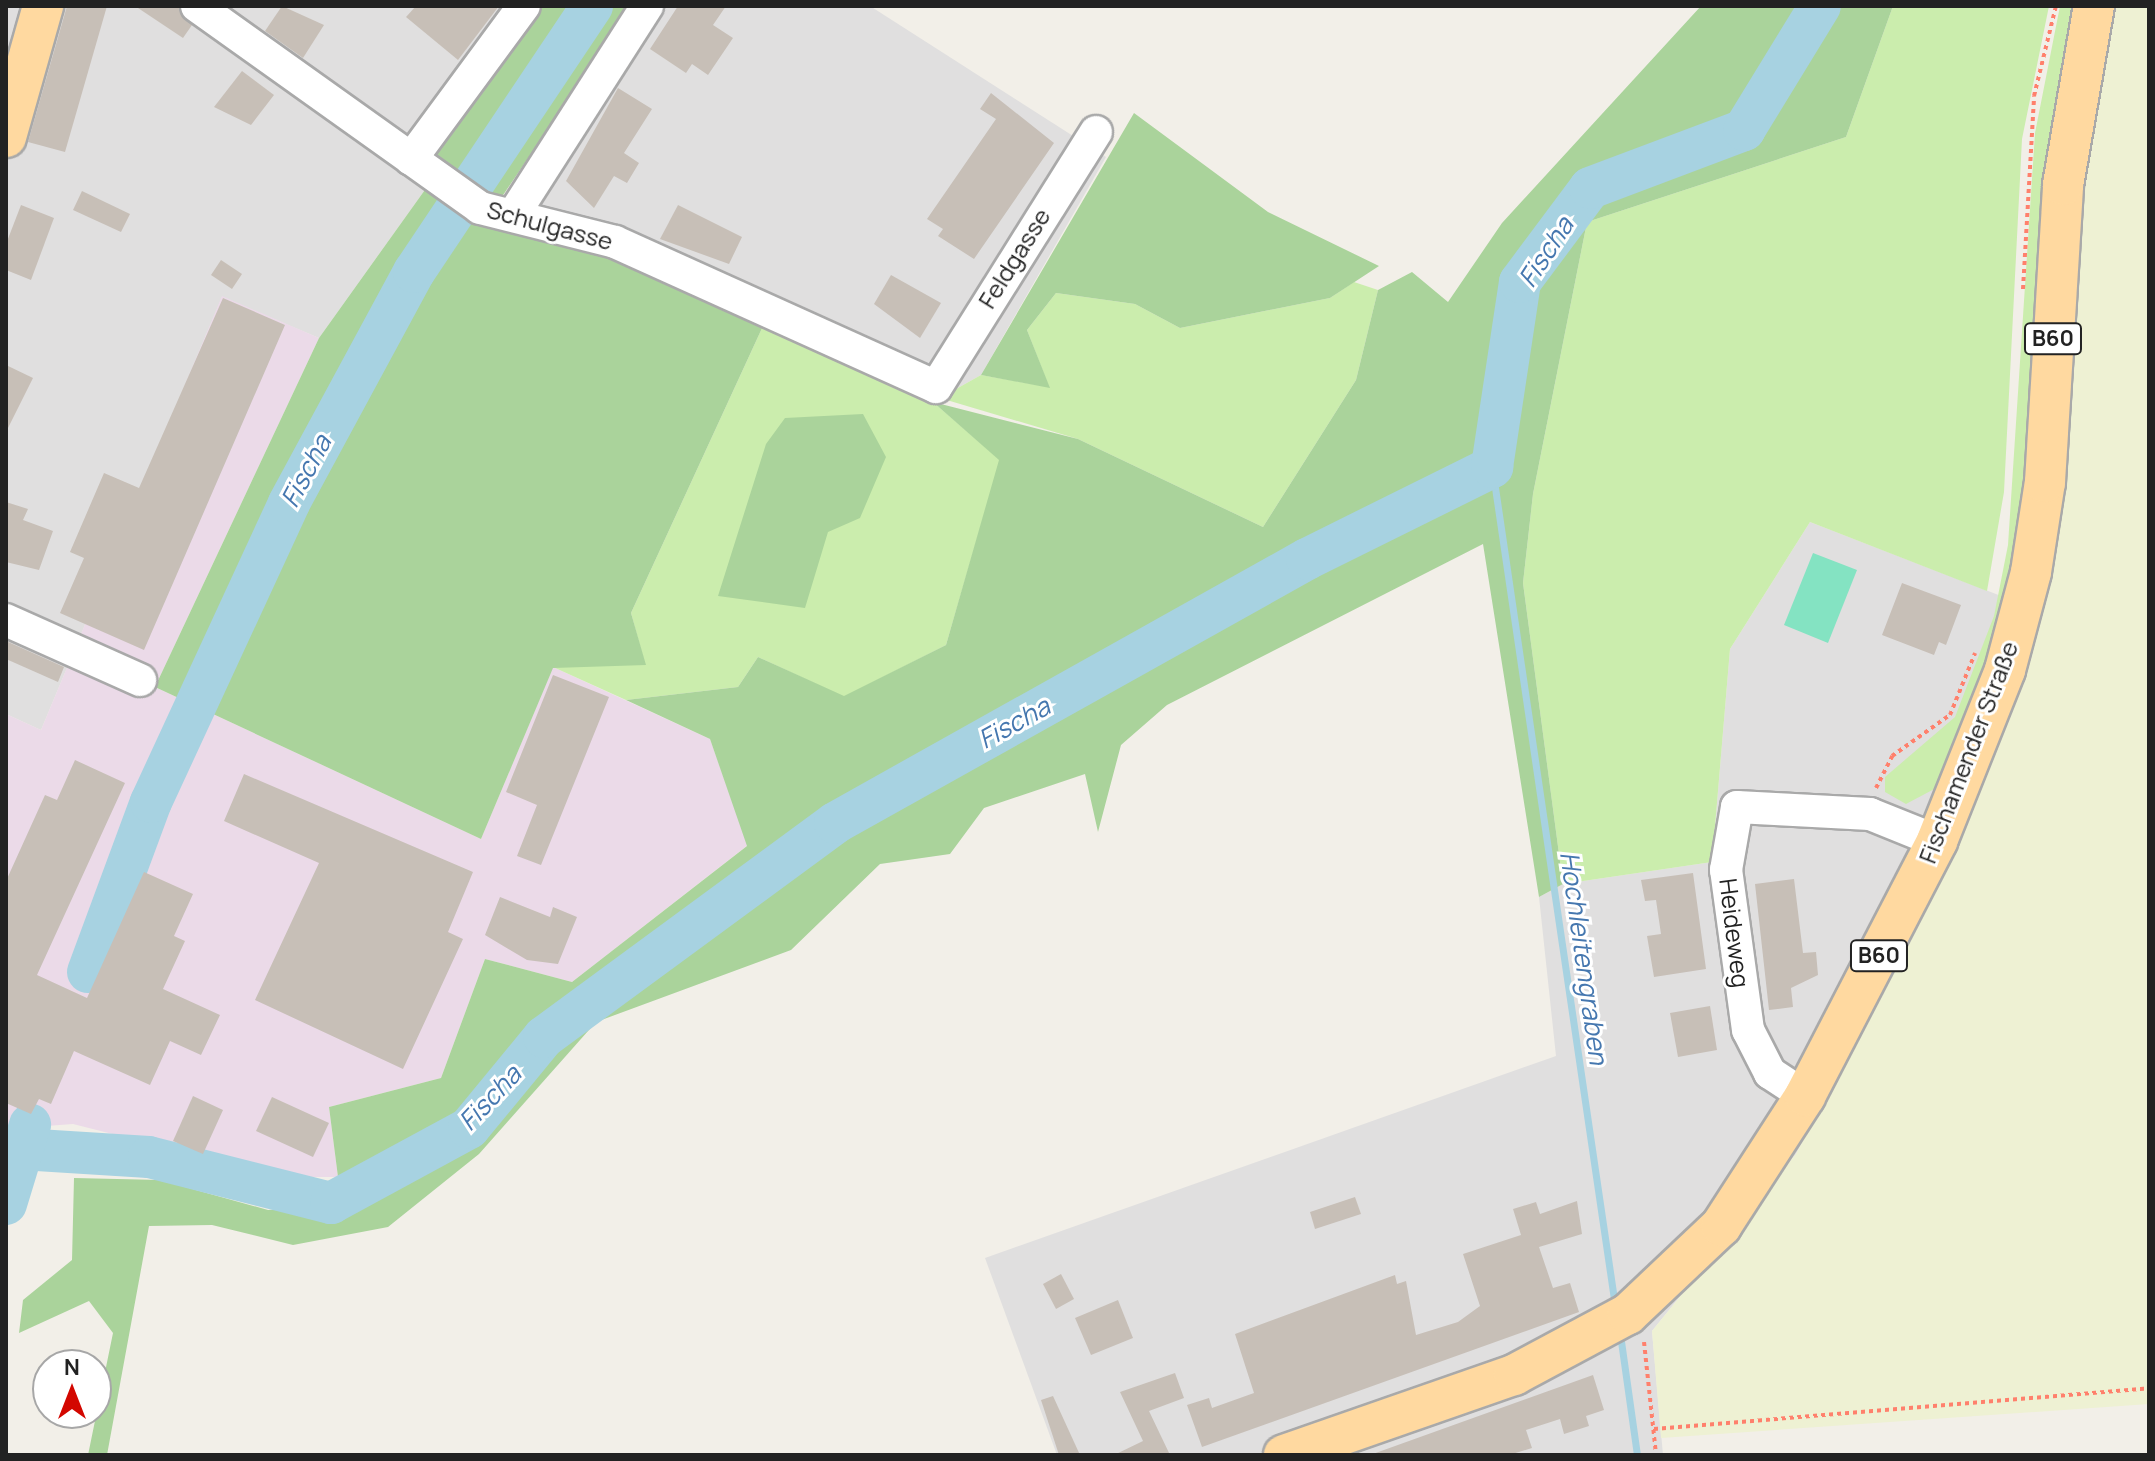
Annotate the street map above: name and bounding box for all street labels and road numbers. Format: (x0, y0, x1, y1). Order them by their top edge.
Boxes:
street label: Schulgasse (484, 194, 616, 256)
street label: Feldgasse (972, 203, 1056, 313)
road number: B60 (2023, 321, 2083, 357)
street label: Fischamender Straße (1912, 637, 2024, 867)
street label: Heideweg (1714, 877, 1756, 989)
road number: B60 (1849, 938, 1909, 974)

